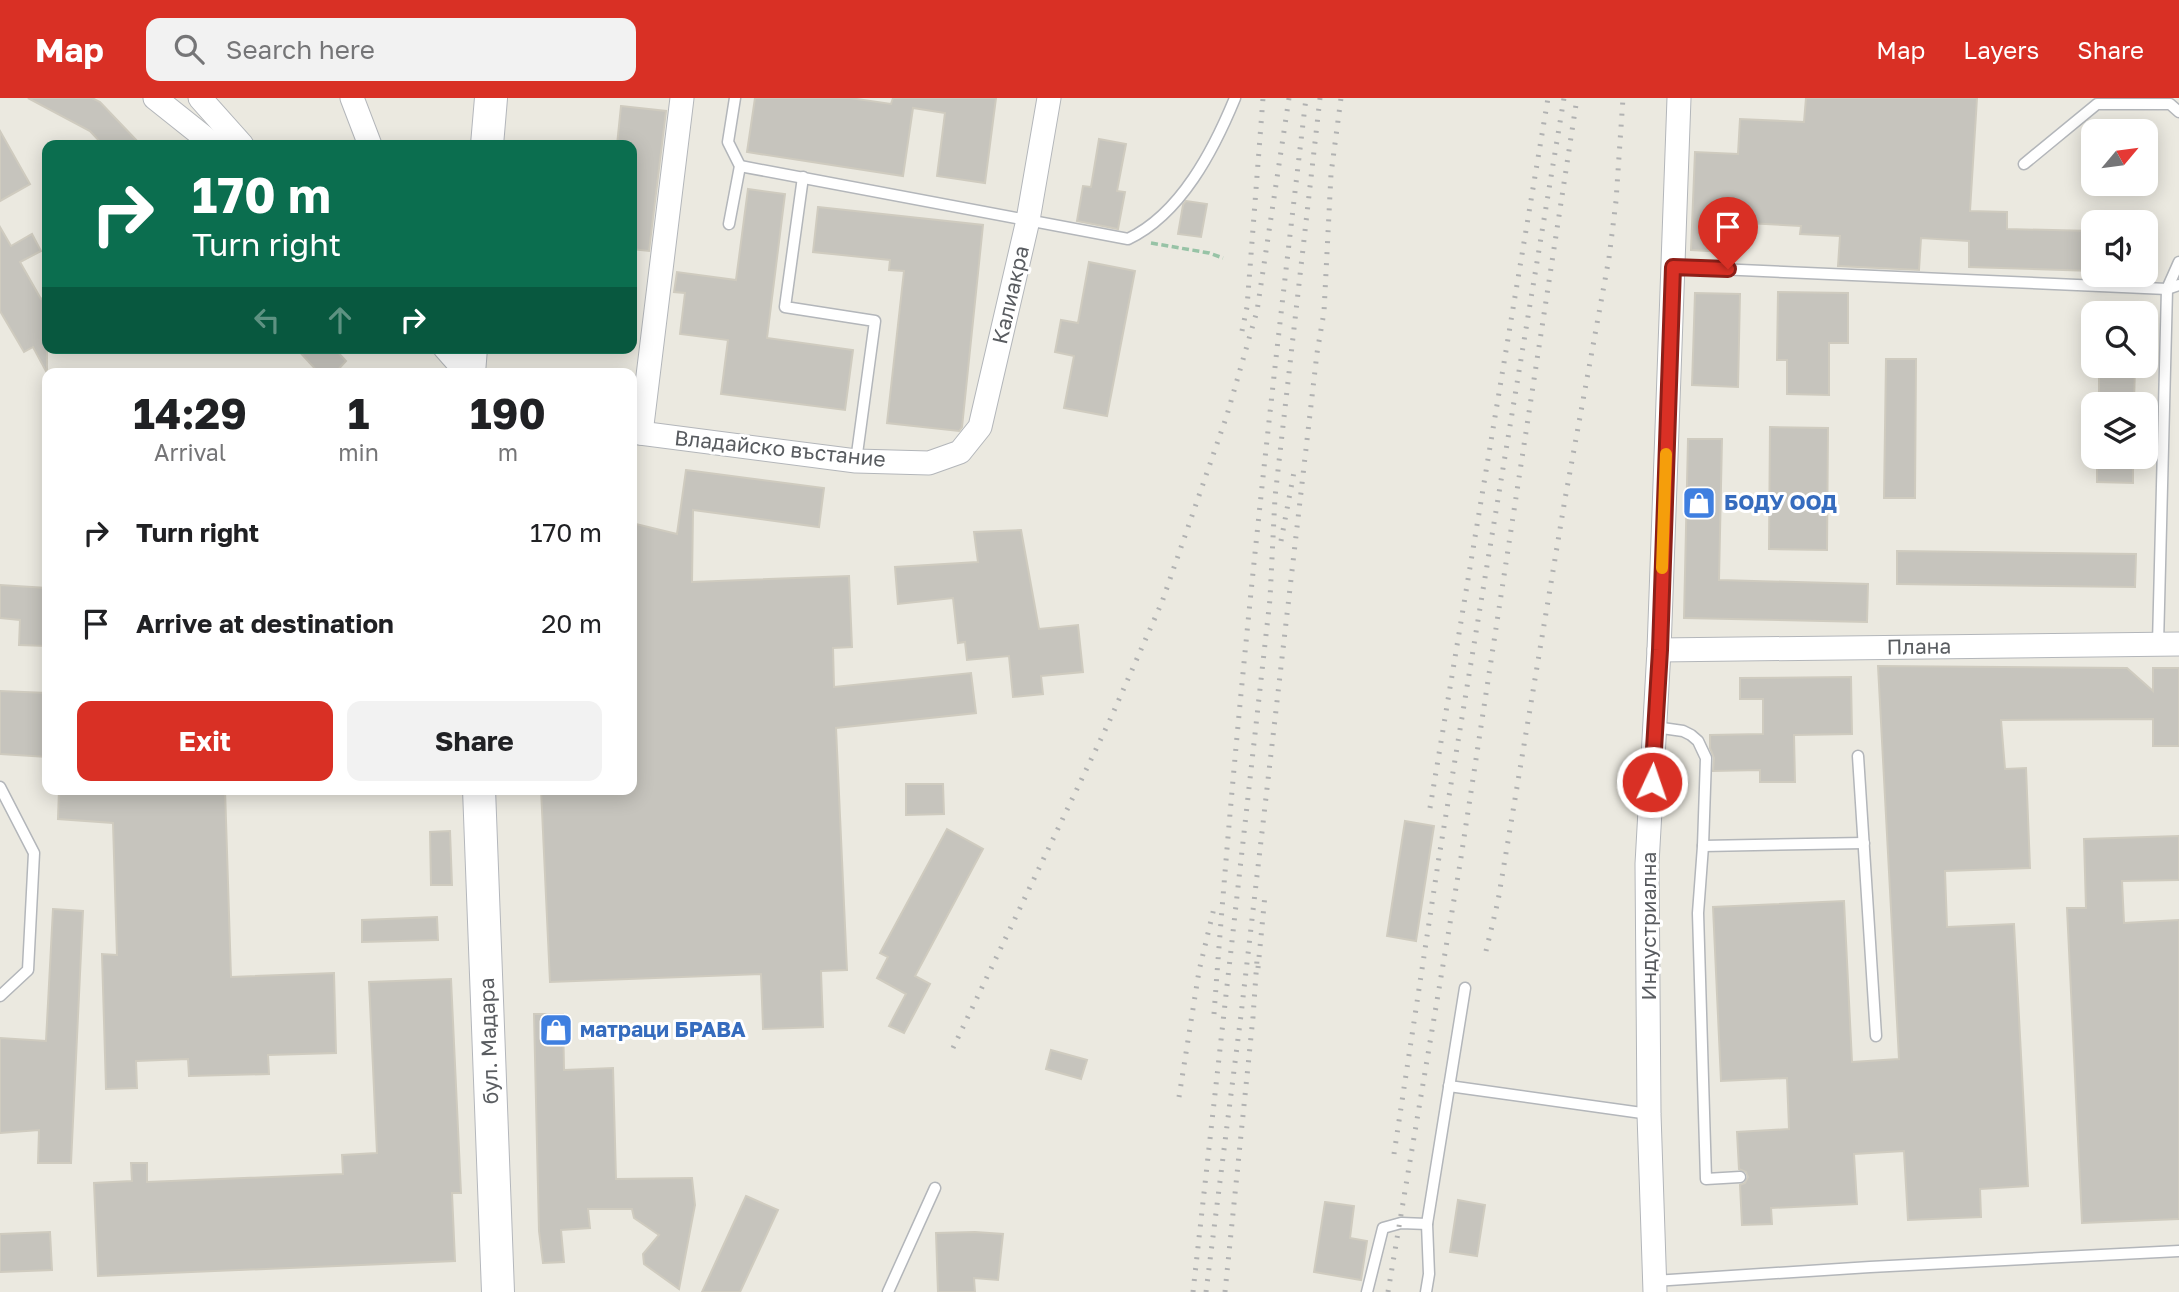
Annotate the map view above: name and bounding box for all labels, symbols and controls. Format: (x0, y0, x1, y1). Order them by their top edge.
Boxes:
search box (146, 18, 636, 81)
text: Map (35, 30, 104, 69)
icon: search (170, 30, 208, 68)
text: Search here (226, 34, 375, 65)
text: Map (1876, 35, 1925, 64)
text: Layers (1963, 35, 2039, 64)
text: Share (2077, 35, 2144, 64)
north arrow (2081, 119, 2158, 196)
map controls (2081, 119, 2158, 469)
text: 170 m (192, 165, 331, 224)
icon: right (77, 168, 168, 259)
pin (1698, 197, 1758, 269)
icon: arrive (1709, 208, 1747, 246)
button: sound (2081, 210, 2158, 287)
text: Turn right (192, 225, 341, 263)
street label: Калиакра (986, 243, 1034, 347)
icon: left (248, 301, 286, 339)
icon: ahead (321, 301, 359, 339)
icon: right (394, 301, 432, 339)
button: search (2081, 301, 2158, 378)
text: 14:29 (133, 388, 247, 438)
text: 1 (348, 388, 369, 438)
text: 190 (470, 388, 546, 438)
button: layers (2081, 392, 2158, 469)
street label: Владайско въстание (673, 424, 887, 472)
text: Arrival (154, 438, 226, 466)
text: min (338, 438, 379, 466)
text: m (498, 438, 518, 466)
shop icon: БОДУ ООД (1680, 484, 1718, 522)
place label: БОДУ ООД (1724, 489, 1837, 515)
icon: right (77, 514, 115, 552)
text: Turn right (136, 517, 259, 548)
text: 170 m (530, 517, 602, 548)
icon: arrive (77, 605, 115, 643)
text: Arrive at destination (136, 608, 394, 639)
text: 20 m (541, 608, 602, 639)
street label: Плана (1886, 632, 1951, 660)
button: Exit (77, 701, 333, 781)
button: Share (347, 701, 602, 781)
position arrow (1615, 745, 1689, 819)
street label: Индустриална (1635, 852, 1661, 1000)
street label: бул. Мадара (473, 977, 503, 1105)
shop icon: матраци БРАВА (537, 1011, 575, 1049)
place label: матраци БРАВА (580, 1016, 746, 1042)

